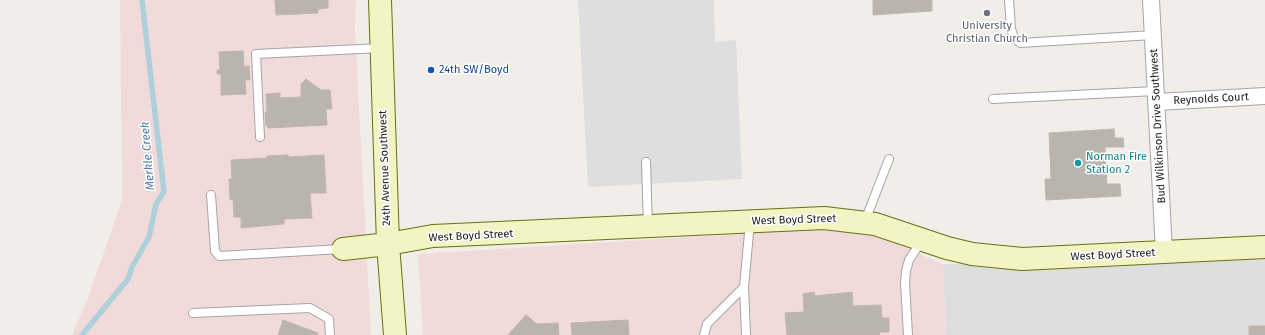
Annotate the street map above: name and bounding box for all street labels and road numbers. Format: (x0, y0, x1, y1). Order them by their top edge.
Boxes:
street label: Bud Wilkinson Drive Southwest (1147, 48, 1169, 204)
street label: Reynolds Court (1173, 90, 1249, 108)
street label: 24th Avenue Southwest (376, 110, 394, 226)
street label: West Boyd Street (751, 212, 837, 228)
street label: West Boyd Street (428, 227, 514, 245)
street label: West Boyd Street (1070, 246, 1156, 264)

